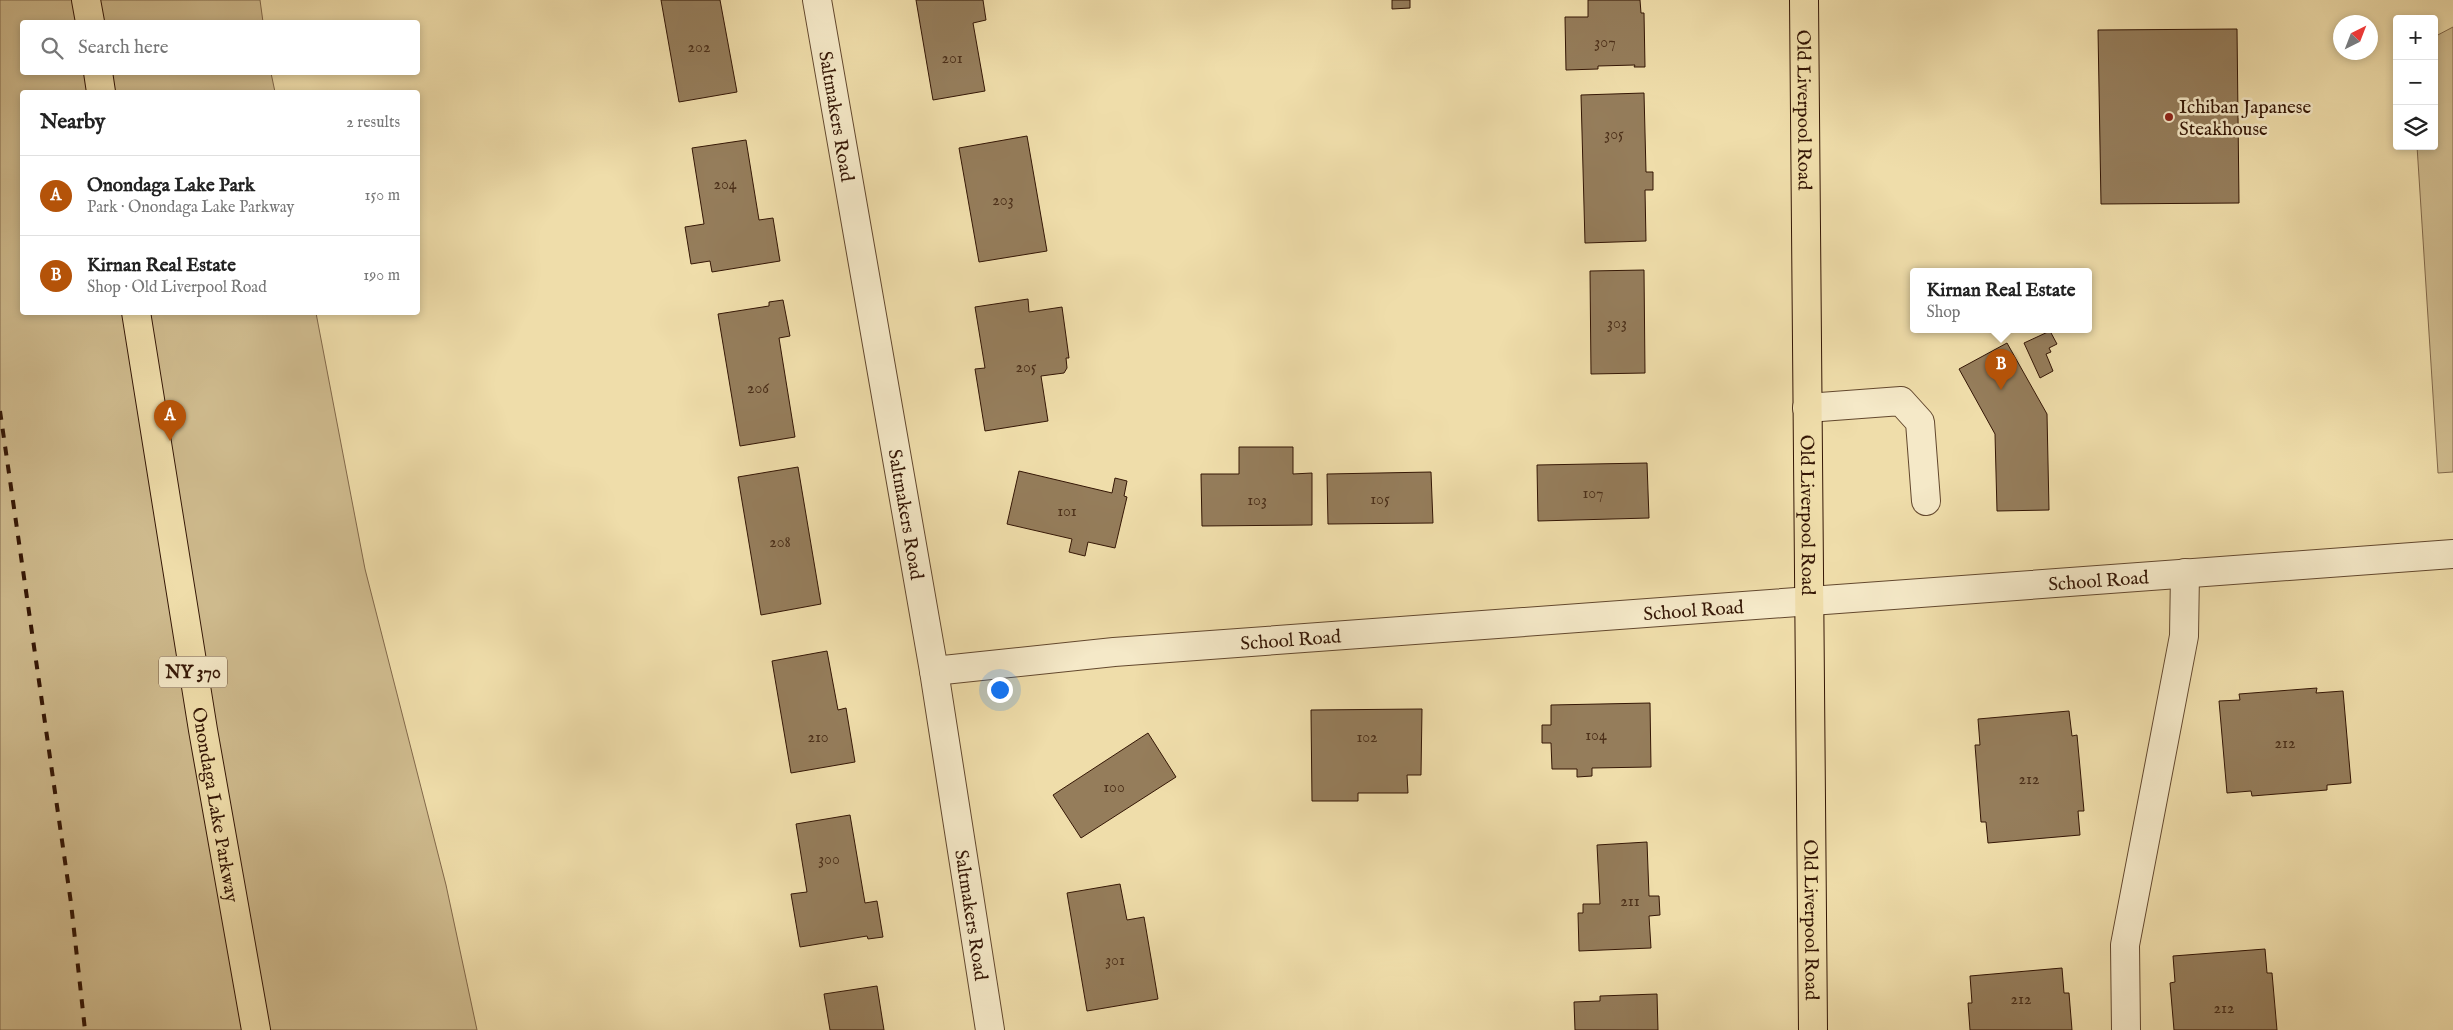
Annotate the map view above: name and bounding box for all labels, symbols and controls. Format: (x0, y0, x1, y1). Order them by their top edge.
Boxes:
north arrow (2333, 15, 2378, 60)
map controls (2393, 15, 2438, 150)
button: + (2393, 15, 2438, 60)
search box (20, 20, 420, 75)
street label: Old Liverpool Road (1790, 30, 1816, 191)
house number: 307 (1594, 33, 1616, 53)
icon: search (38, 34, 66, 62)
text: Search here (78, 36, 169, 60)
house number: 202 (688, 38, 710, 58)
street label: Saltmakers Road (812, 49, 859, 185)
house number: 201 (941, 49, 963, 69)
button: − (2393, 60, 2438, 105)
place label: Ichiban Japanese Steakhouse (2179, 96, 2311, 142)
button: layers (2393, 105, 2438, 150)
text: Nearby (40, 109, 105, 136)
marker: Ichiban Japanese Steakhouse (2163, 111, 2175, 123)
text: 2 results (346, 113, 400, 133)
house number: 305 (1604, 125, 1624, 145)
text: Onondaga Lake Park (87, 174, 255, 198)
house number: 204 (713, 175, 737, 195)
text: A (51, 186, 61, 206)
text: 150 m (365, 186, 400, 206)
house number: 203 (992, 191, 1014, 211)
text: Park · Onondaga Lake Parkway (87, 198, 294, 218)
text: Kirnan Real Estate (87, 254, 236, 278)
text: B (51, 266, 61, 286)
text: 190 m (363, 266, 400, 286)
popup (1910, 268, 2092, 333)
text: Shop · Old Liverpool Road (87, 278, 267, 298)
text: Kirnan Real Estate (1927, 279, 2075, 303)
text: Shop (1927, 303, 1961, 323)
house number: 303 (1607, 314, 1627, 334)
pin: B (1985, 349, 2017, 390)
house number: 205 (1015, 358, 1037, 378)
house number: 206 (747, 379, 769, 399)
pin: A (154, 400, 186, 441)
street label: Old Liverpool Road (1794, 434, 1819, 596)
street label: Saltmakers Road (882, 447, 928, 583)
house number: 107 (1582, 484, 1604, 504)
house number: 105 (1370, 490, 1390, 510)
house number: 103 (1247, 491, 1267, 511)
house number: 101 (1057, 502, 1077, 522)
house number: 208 (769, 533, 791, 553)
street label: School Road (2047, 566, 2150, 598)
street label: School Road (1642, 596, 1746, 627)
street label: School Road (1240, 625, 1343, 657)
road number: NY 370 (159, 656, 227, 688)
your location (987, 677, 1013, 703)
street label: Onondaga Lake Parkway (185, 705, 243, 905)
house number: 104 (1585, 726, 1607, 746)
house number: 210 (807, 728, 829, 748)
house number: 102 (1356, 728, 1378, 748)
house number: 212 (2275, 734, 2295, 754)
house number: 212 (2019, 770, 2039, 790)
house number: 100 (1103, 778, 1125, 798)
street label: Old Liverpool Road (1797, 839, 1823, 1001)
street label: Saltmakers Road (948, 848, 992, 983)
house number: 300 (818, 850, 840, 870)
house number: 211 (1620, 892, 1640, 912)
house number: 301 (1105, 951, 1125, 971)
house number: 212 (2011, 990, 2031, 1010)
house number: 212 (2214, 999, 2234, 1019)

